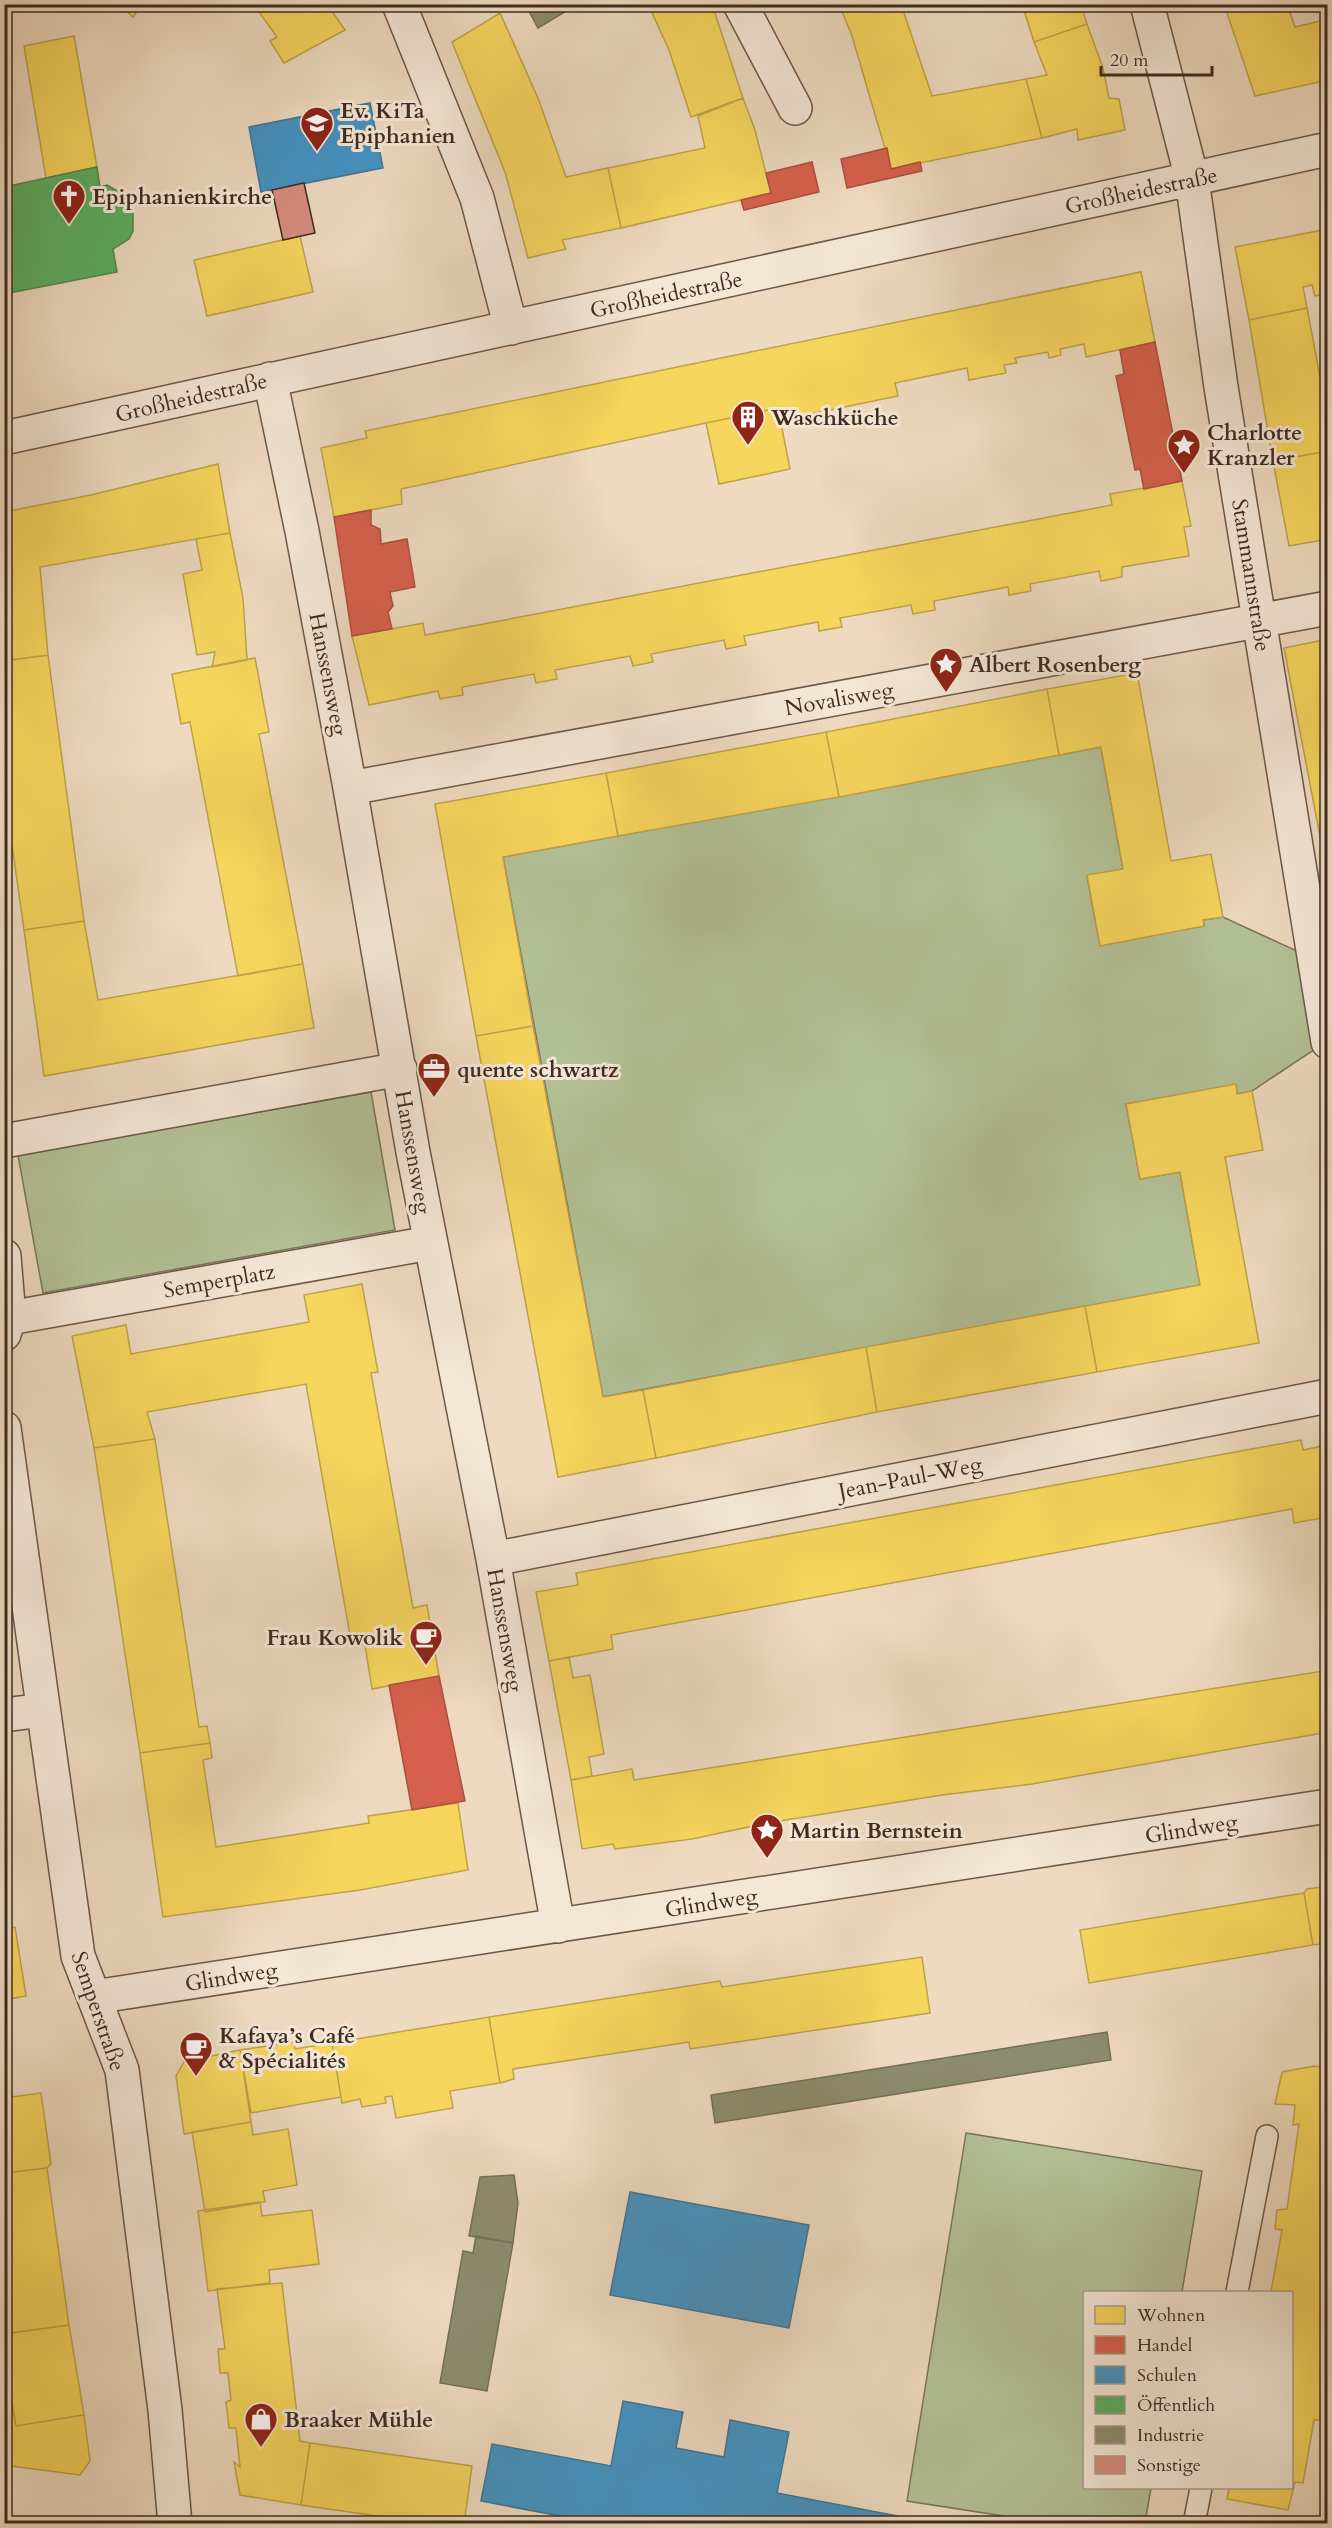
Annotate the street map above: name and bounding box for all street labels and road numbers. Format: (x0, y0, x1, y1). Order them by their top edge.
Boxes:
street label: Großheidestraße (1062, 160, 1220, 222)
street label: Großheidestraße (587, 264, 745, 326)
street label: Großheidestraße (112, 366, 270, 430)
street label: Stammannstraße (1224, 497, 1278, 654)
street label: Hanssensweg (301, 610, 355, 739)
street label: Novalisweg (782, 675, 897, 723)
street label: Hanssensweg (387, 1088, 439, 1217)
street label: Semperplatz (161, 1256, 278, 1306)
street label: Jean-Paul-Weg (833, 1449, 985, 1507)
street label: Hanssensweg (479, 1566, 531, 1695)
street label: Glindweg (1143, 1807, 1240, 1851)
street label: Glindweg (663, 1881, 760, 1925)
street label: Semperstraße (64, 1948, 132, 2075)
street label: Glindweg (183, 1955, 280, 1999)

